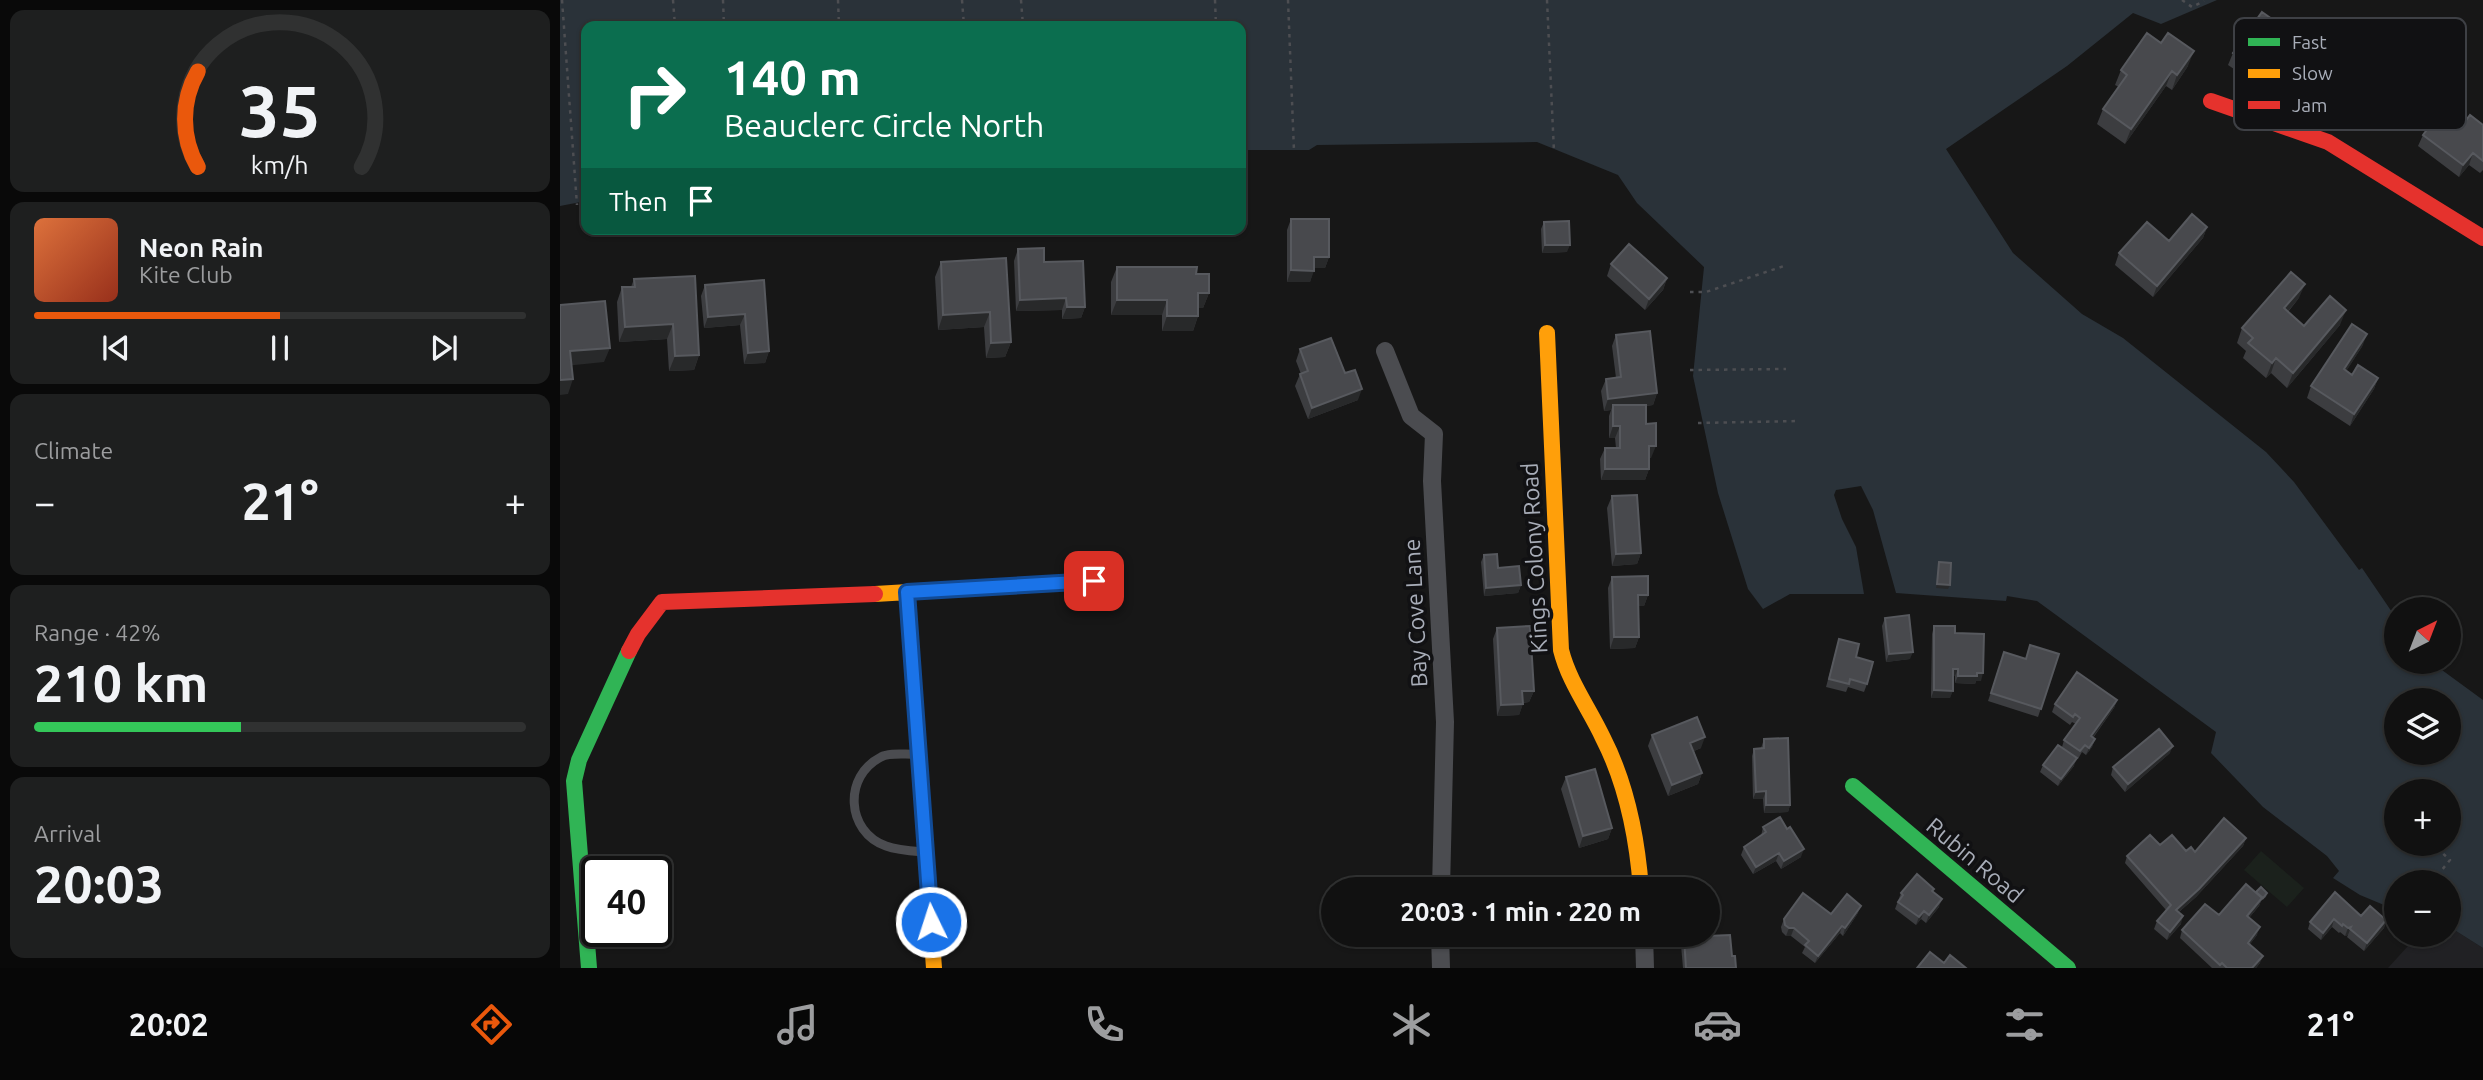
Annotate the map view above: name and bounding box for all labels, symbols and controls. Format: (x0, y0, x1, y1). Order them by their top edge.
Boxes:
legend (2234, 18, 2466, 130)
text: Fast (2292, 31, 2327, 53)
icon: right (609, 49, 700, 140)
text: 140 m (724, 49, 861, 104)
text: Slow (2292, 62, 2333, 84)
text: 35 (239, 69, 321, 151)
text: Jam (2292, 94, 2328, 116)
text: Beauclerc Circle North (724, 107, 1044, 143)
text: km/h (251, 151, 309, 179)
icon: arrive (682, 182, 720, 220)
text: Then (609, 187, 668, 216)
text: Neon Rain (139, 233, 264, 262)
text: Kite Club (139, 262, 233, 287)
icon: previous (97, 329, 135, 367)
icon: pause (261, 329, 299, 367)
icon: next (425, 329, 463, 367)
text: Climate (34, 438, 113, 463)
street label: Kings Colony Road (1517, 462, 1551, 654)
text: 21° (241, 472, 319, 530)
text: − (34, 481, 55, 523)
text: + (505, 481, 526, 523)
street label: Bay Cove Lane (1399, 538, 1431, 688)
pin (1064, 551, 1124, 611)
icon: arrive (1075, 562, 1113, 600)
north arrow (2384, 597, 2460, 674)
map controls (2384, 597, 2461, 947)
text: Range · 42% (34, 620, 161, 645)
text: 210 km (34, 654, 208, 712)
button: layers (2384, 688, 2461, 765)
button: + (2384, 779, 2461, 856)
street label: Rubin Road (1922, 813, 2028, 907)
text: Arrival (34, 821, 101, 846)
text: 20:03 (34, 855, 164, 913)
speed limit sign: 40 (581, 856, 672, 947)
button: − (2384, 870, 2461, 947)
position arrow (894, 885, 968, 959)
text: 20:03 · 1 min · 220 m (1400, 897, 1641, 926)
icon: directions (467, 1000, 516, 1049)
icon: music (773, 1000, 822, 1049)
icon: phone (1080, 1000, 1129, 1049)
icon: climate (1387, 1000, 1436, 1049)
icon: car (1693, 1000, 1742, 1049)
icon: filters (2000, 1000, 2049, 1049)
text: 20:02 (129, 1006, 209, 1042)
text: 21° (2307, 1006, 2354, 1042)

